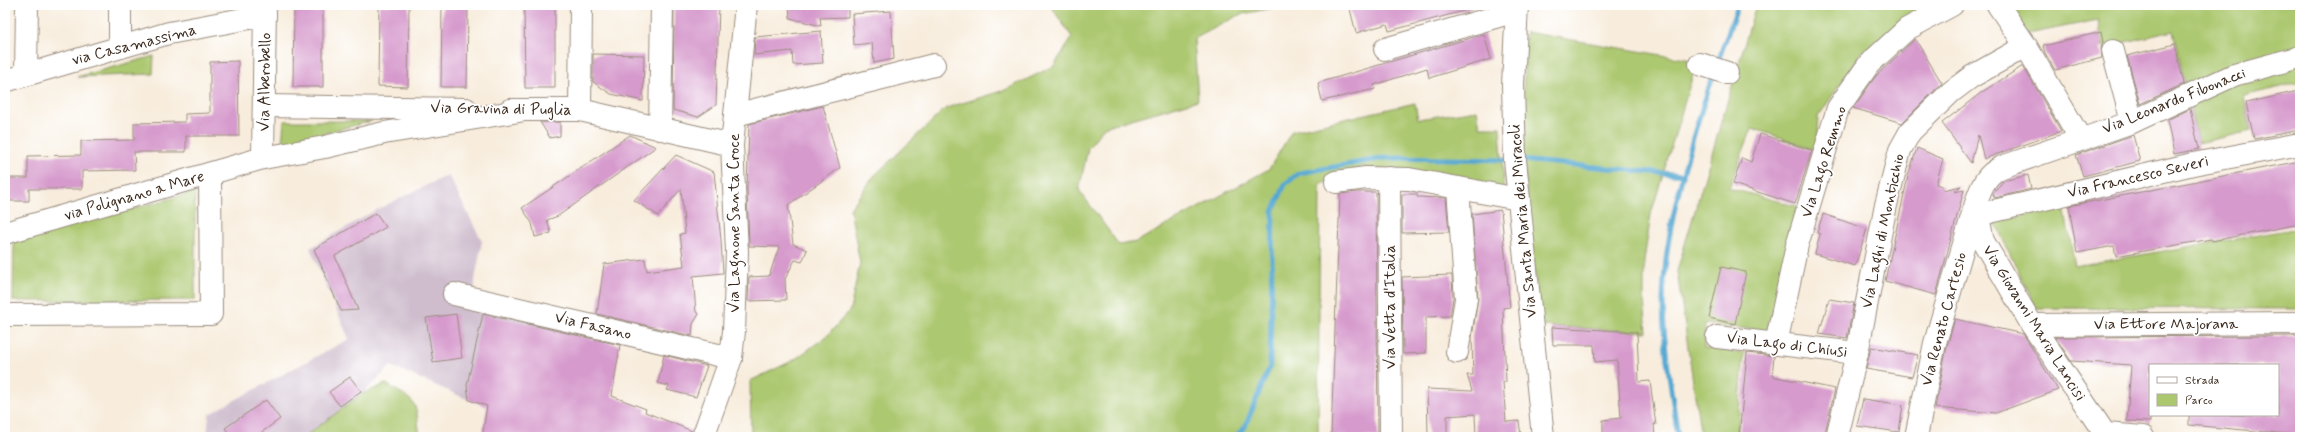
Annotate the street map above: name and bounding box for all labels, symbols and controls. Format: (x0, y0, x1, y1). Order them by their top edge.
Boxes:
street label: via Casamassima (69, 19, 199, 71)
street label: Via Alberobello (254, 32, 276, 132)
street label: Via Leonardo Fibonacci (2099, 62, 2249, 139)
street label: Via Gravina di Puglia (430, 97, 572, 121)
street label: Via Lago Remmo (1796, 104, 1853, 221)
street label: Via Santa Maria dei Miracoli (1504, 123, 1542, 319)
street label: Via Lagnone Santa Croce (724, 133, 746, 313)
street label: Via Francesco Severi (2065, 151, 2211, 203)
street label: Via Laghi di Monticchio (1856, 152, 1911, 311)
street label: via Polignano a Mare (61, 166, 207, 226)
street label: Via Giovanni Maria Lancisi (1977, 241, 2091, 405)
street label: Via Vetta d'Italia (1380, 245, 1401, 369)
street label: Via Renato Cartesio (1916, 250, 1972, 388)
street label: Via Fasano (553, 307, 633, 345)
street label: Via Ettore Majorana (2094, 314, 2239, 335)
street label: Via Lago di Chiusi (1725, 327, 1849, 364)
legend (2149, 364, 2279, 416)
text: Strada (2185, 373, 2219, 389)
text: Parco (2185, 393, 2213, 409)

